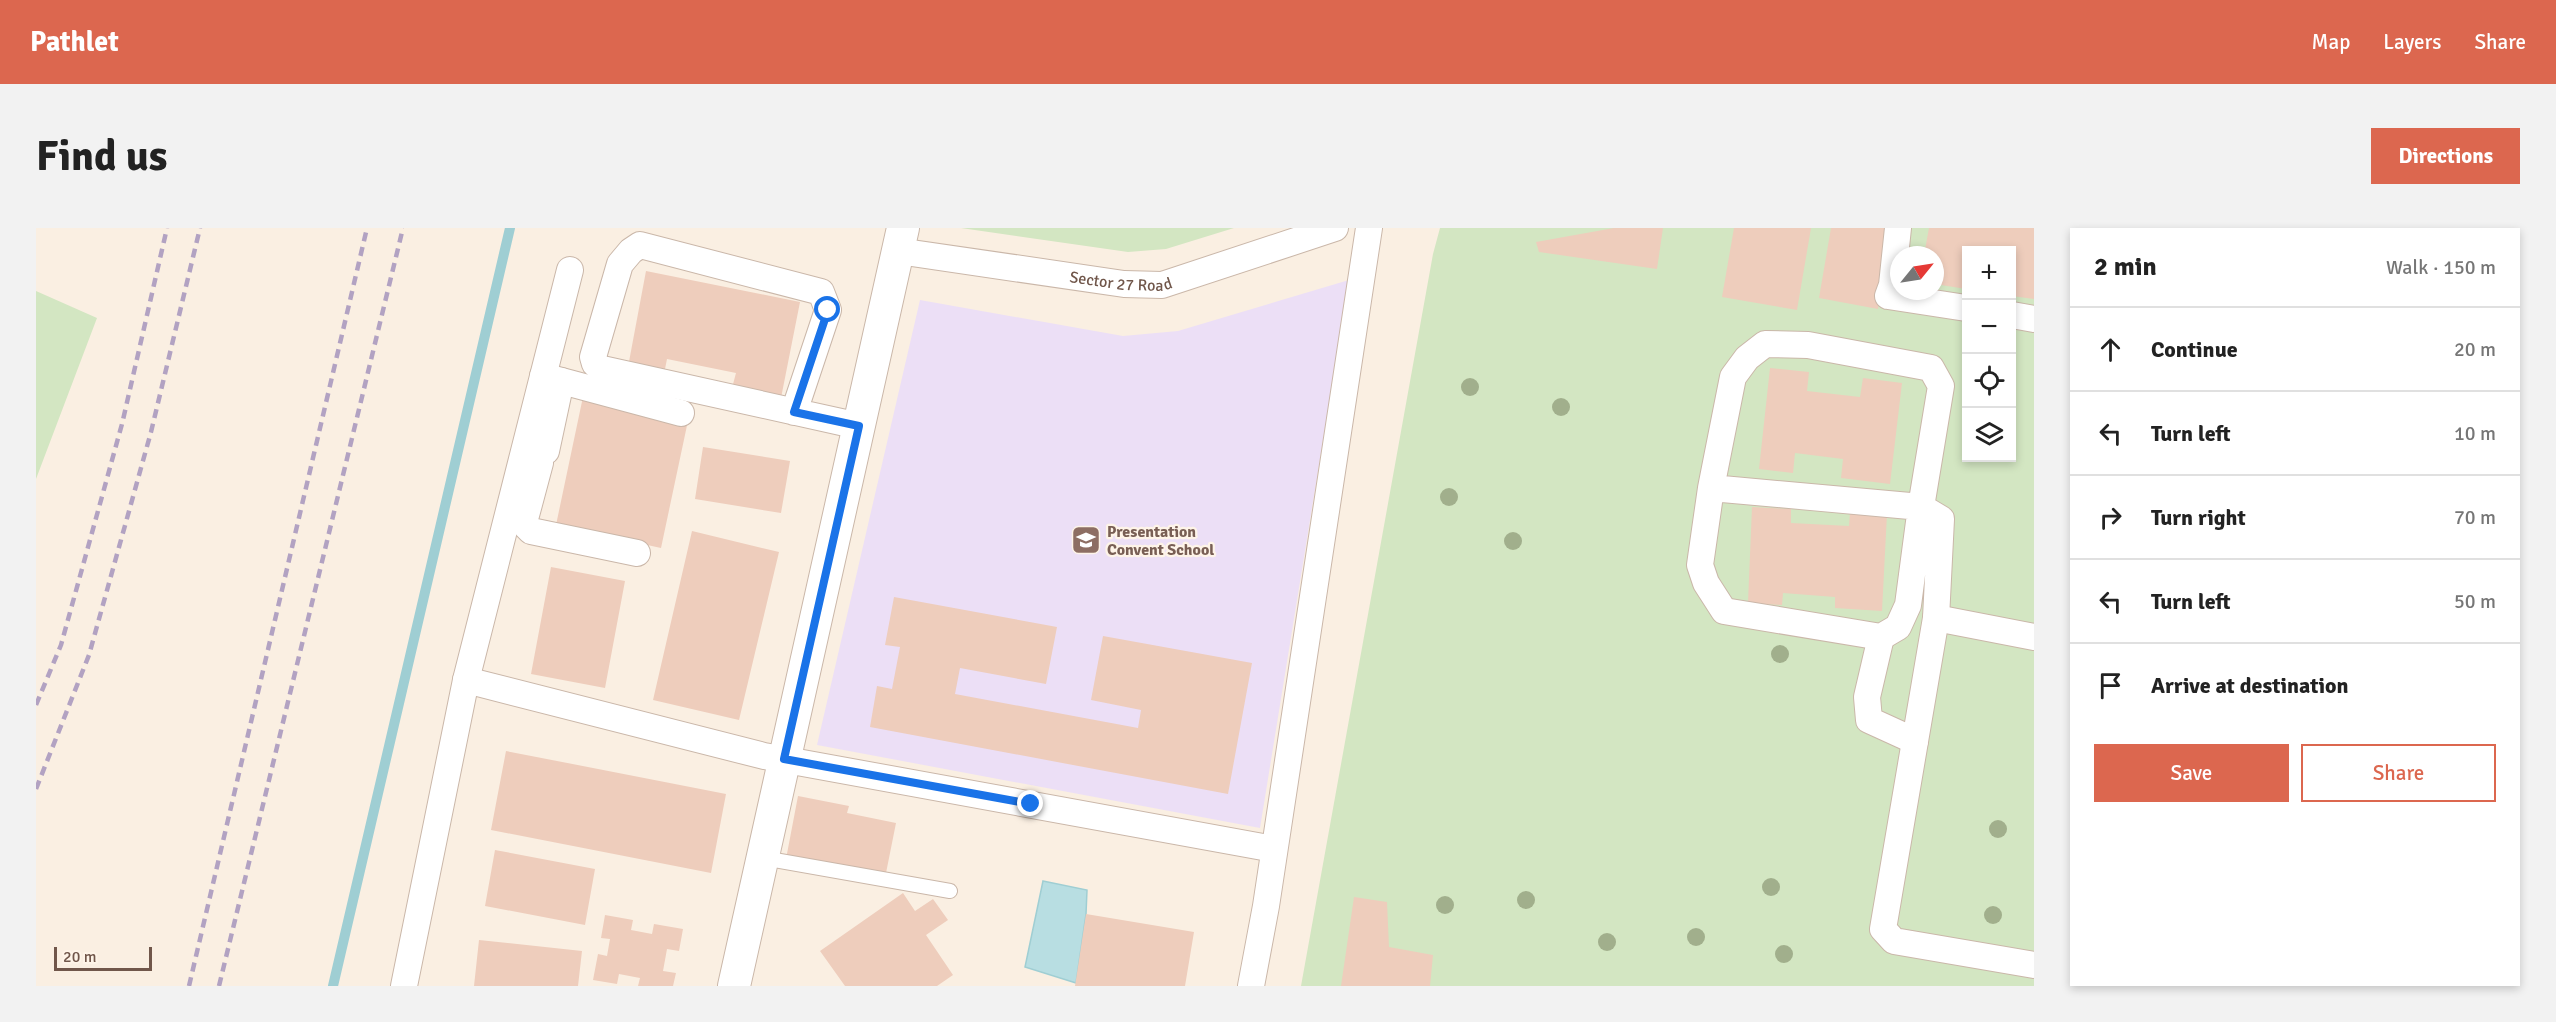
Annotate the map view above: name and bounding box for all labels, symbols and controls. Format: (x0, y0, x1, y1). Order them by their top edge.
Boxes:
text: Pathlet (30, 25, 119, 59)
text: Map (2312, 29, 2350, 55)
text: Layers (2383, 29, 2441, 55)
text: Share (2474, 29, 2526, 55)
button: Directions (2371, 128, 2520, 184)
text: Find us (36, 131, 167, 182)
north arrow (1890, 246, 1944, 300)
map controls (1962, 246, 2016, 462)
button: + (1962, 246, 2016, 300)
text: 2 min (2094, 251, 2157, 283)
text: Walk · 150 m (2386, 255, 2496, 280)
street label: Sector 27 Road (1068, 267, 1175, 296)
route start (814, 296, 840, 322)
button: − (1962, 300, 2016, 354)
icon: ahead (2094, 333, 2127, 366)
text: Continue (2151, 336, 2238, 363)
text: 20 m (2454, 337, 2496, 362)
button: locate (1962, 354, 2016, 408)
button: layers (1962, 408, 2016, 462)
icon: left (2094, 417, 2127, 450)
text: Turn left (2151, 420, 2231, 447)
text: 10 m (2454, 421, 2496, 446)
icon: right (2094, 501, 2127, 534)
text: Turn right (2151, 504, 2246, 531)
text: 70 m (2454, 505, 2496, 530)
place label: Presentation Convent School (1107, 522, 1214, 560)
school or university icon: Presentation Convent School (1070, 524, 1102, 556)
icon: left (2094, 585, 2127, 618)
text: Turn left (2151, 588, 2231, 615)
text: 50 m (2454, 589, 2496, 614)
icon: arrive (2094, 669, 2127, 702)
text: Arrive at destination (2151, 672, 2348, 699)
button: Save (2094, 744, 2289, 802)
button: Share (2301, 744, 2496, 802)
route end (1017, 790, 1043, 816)
scale bar (54, 944, 152, 972)
text: 20 m (63, 947, 97, 967)

